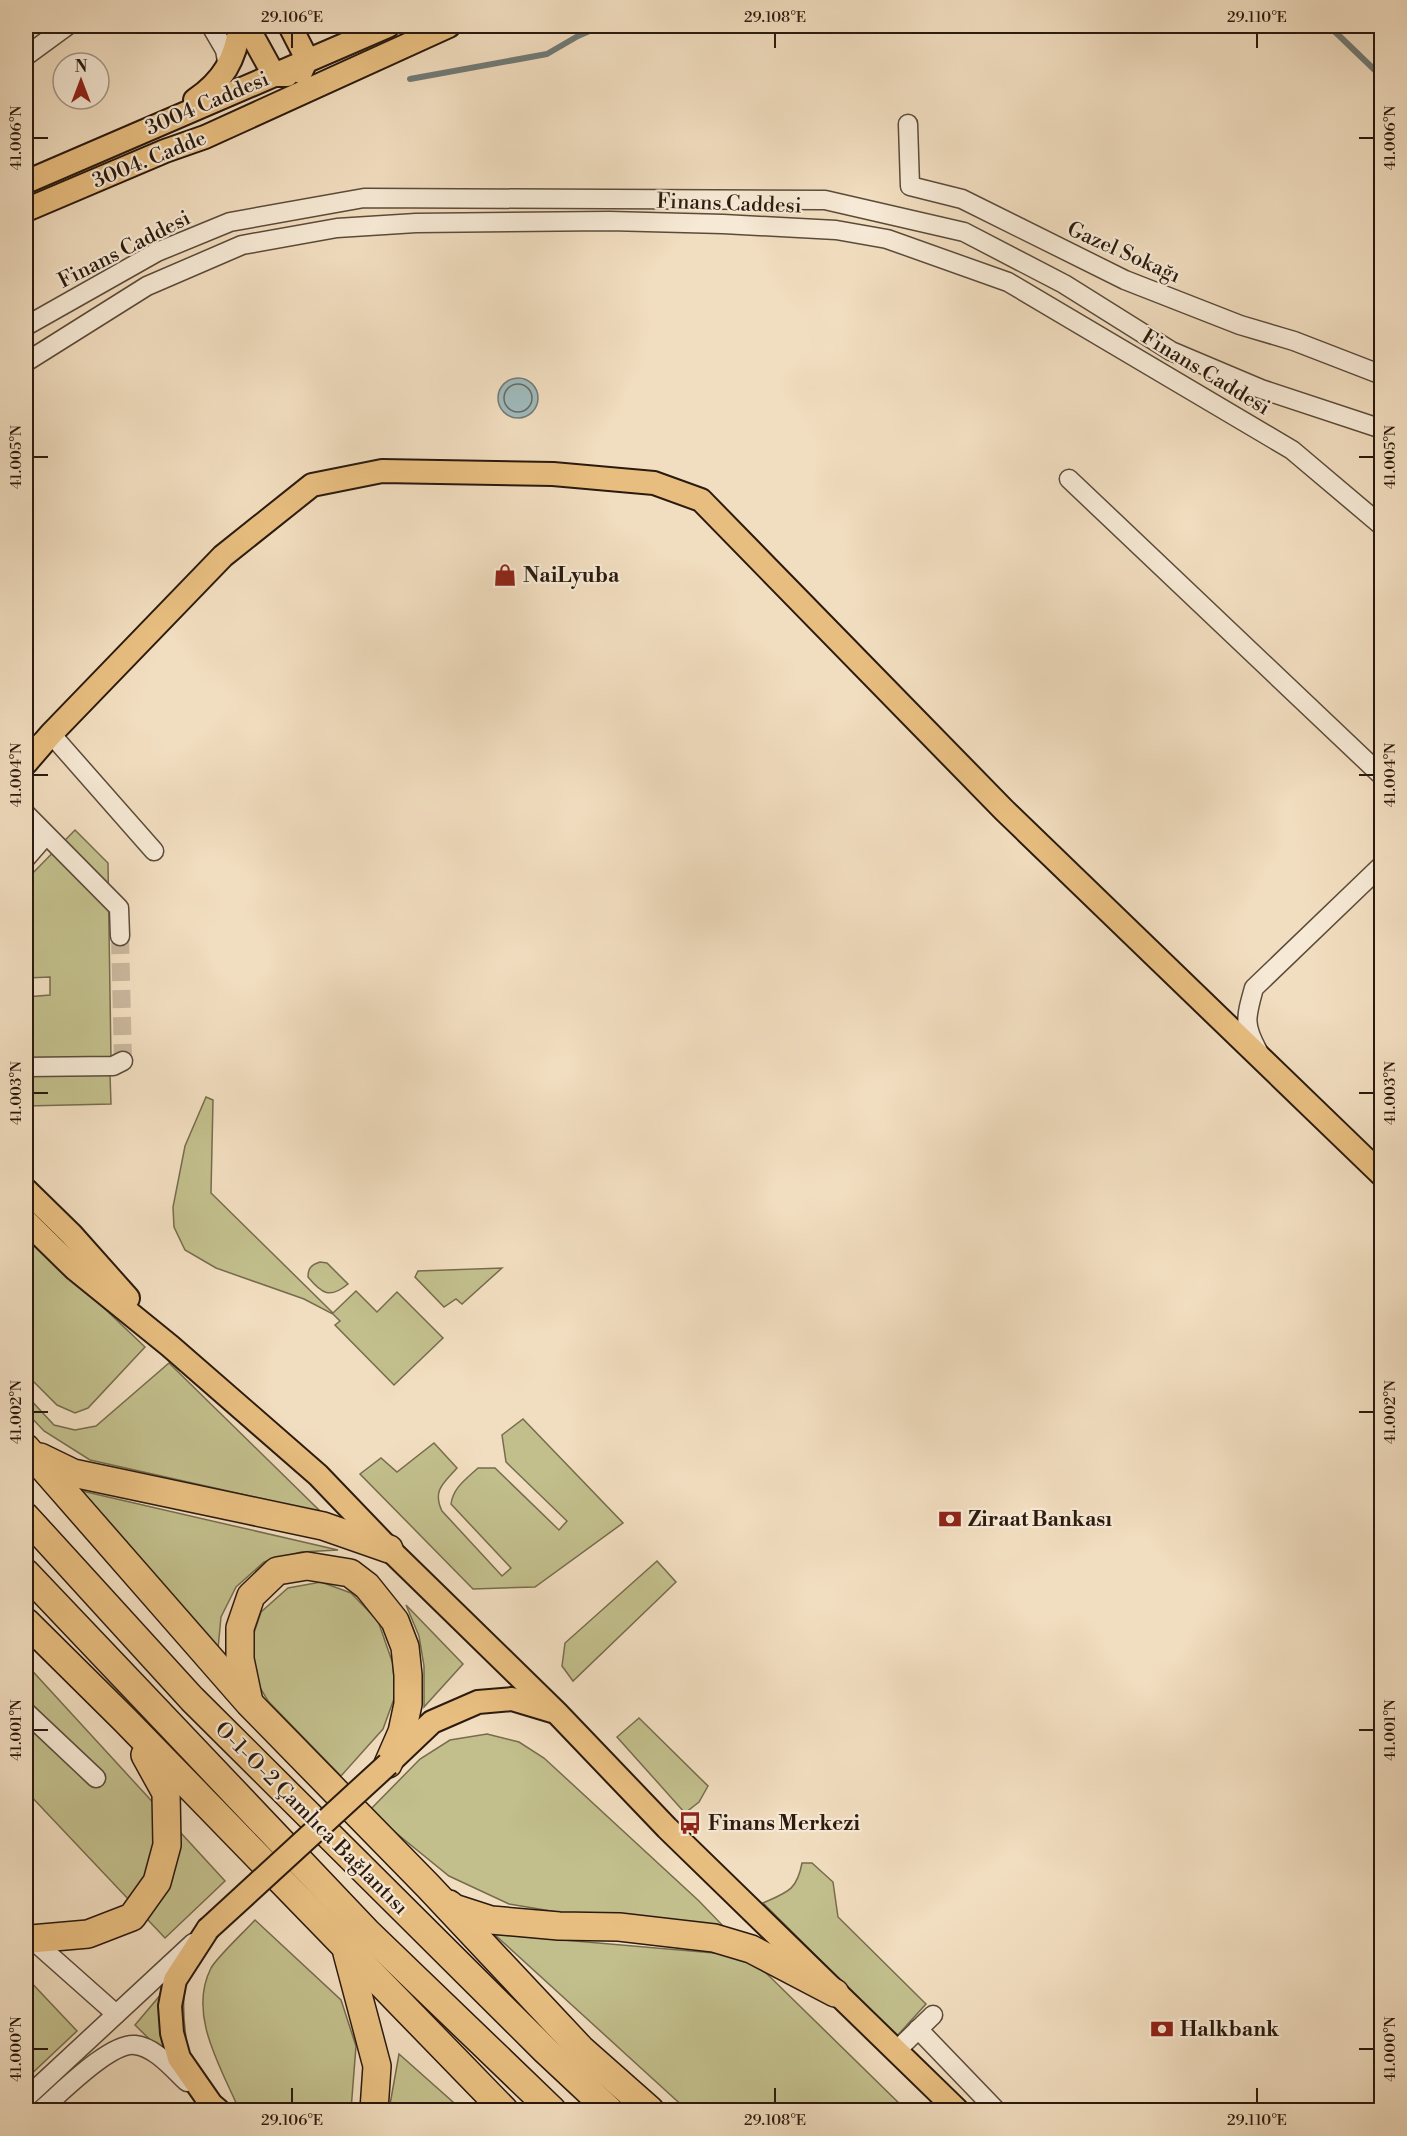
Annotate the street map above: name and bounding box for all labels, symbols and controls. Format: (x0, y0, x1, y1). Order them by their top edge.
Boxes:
text: 29.106°E (261, 8, 323, 27)
text: 29.108°E (744, 8, 806, 27)
text: 29.110°E (1227, 8, 1287, 27)
north arrow (51, 51, 111, 111)
text: N (75, 57, 88, 77)
street label: 3004 Caddesi (142, 66, 273, 142)
text: 41.006°N (7, 106, 26, 170)
text: 41.006°N (1381, 106, 1400, 170)
street label: 3004. Cadde (89, 125, 210, 195)
street label: Finans Caddesi (656, 188, 802, 220)
street label: Finans Caddesi (54, 205, 195, 294)
street label: Gazel Sokağı (1063, 216, 1184, 289)
street label: Finans Caddesi (1137, 324, 1275, 421)
text: 41.005°N (7, 425, 26, 489)
text: 41.005°N (1381, 425, 1400, 489)
shop icon: NaiLyuba (492, 562, 518, 588)
place label: NaiLyuba (523, 563, 620, 589)
text: 41.004°N (7, 743, 26, 807)
text: 41.004°N (1381, 743, 1400, 807)
text: 41.003°N (7, 1061, 26, 1125)
text: 41.003°N (1381, 1061, 1400, 1125)
text: 41.002°N (7, 1380, 26, 1444)
text: 41.002°N (1381, 1380, 1400, 1444)
bank icon: Ziraat Bankası (937, 1506, 963, 1532)
place label: Ziraat Bankası (968, 1507, 1112, 1533)
text: 41.001°N (7, 1699, 26, 1761)
text: 41.001°N (1381, 1699, 1400, 1761)
street label: O-1-O-2 Çamlıca Bağlantısı (209, 1717, 413, 1921)
bus stop icon: Finans Merkezi (677, 1810, 703, 1836)
place label: Finans Merkezi (708, 1811, 860, 1837)
text: 41.000°N (7, 2016, 26, 2082)
bank icon: Halkbank (1149, 2016, 1175, 2042)
text: 41.000°N (1381, 2016, 1400, 2082)
place label: Halkbank (1180, 2017, 1280, 2043)
text: 29.106°E (261, 2111, 323, 2130)
text: 29.108°E (744, 2111, 806, 2130)
text: 29.110°E (1227, 2111, 1287, 2130)

